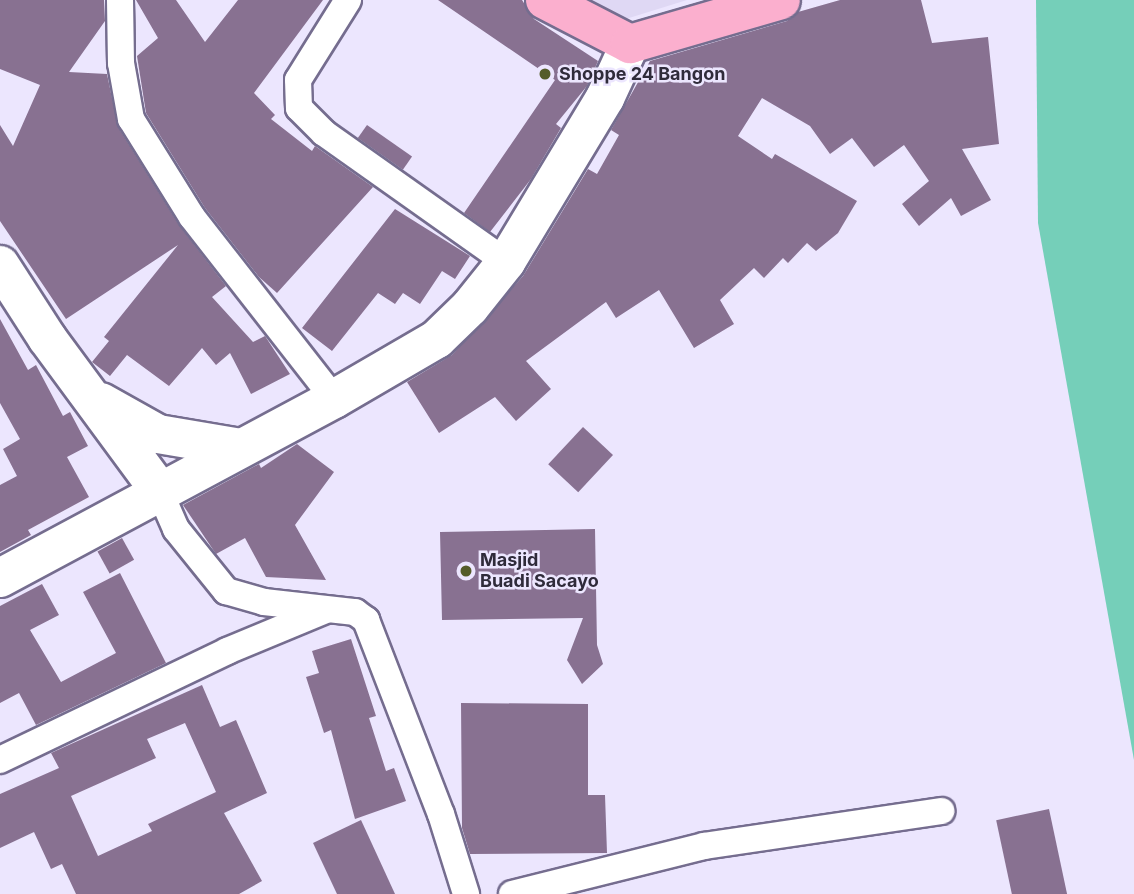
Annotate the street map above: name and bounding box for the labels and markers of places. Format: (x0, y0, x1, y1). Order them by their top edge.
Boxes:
place label: Shoppe 24 Bangon (559, 63, 725, 85)
marker: Shoppe 24 Bangon (537, 66, 553, 82)
place label: Masjid Buadi Sacayo (480, 550, 599, 592)
marker: Masjid Buadi Sacayo (458, 563, 474, 579)

